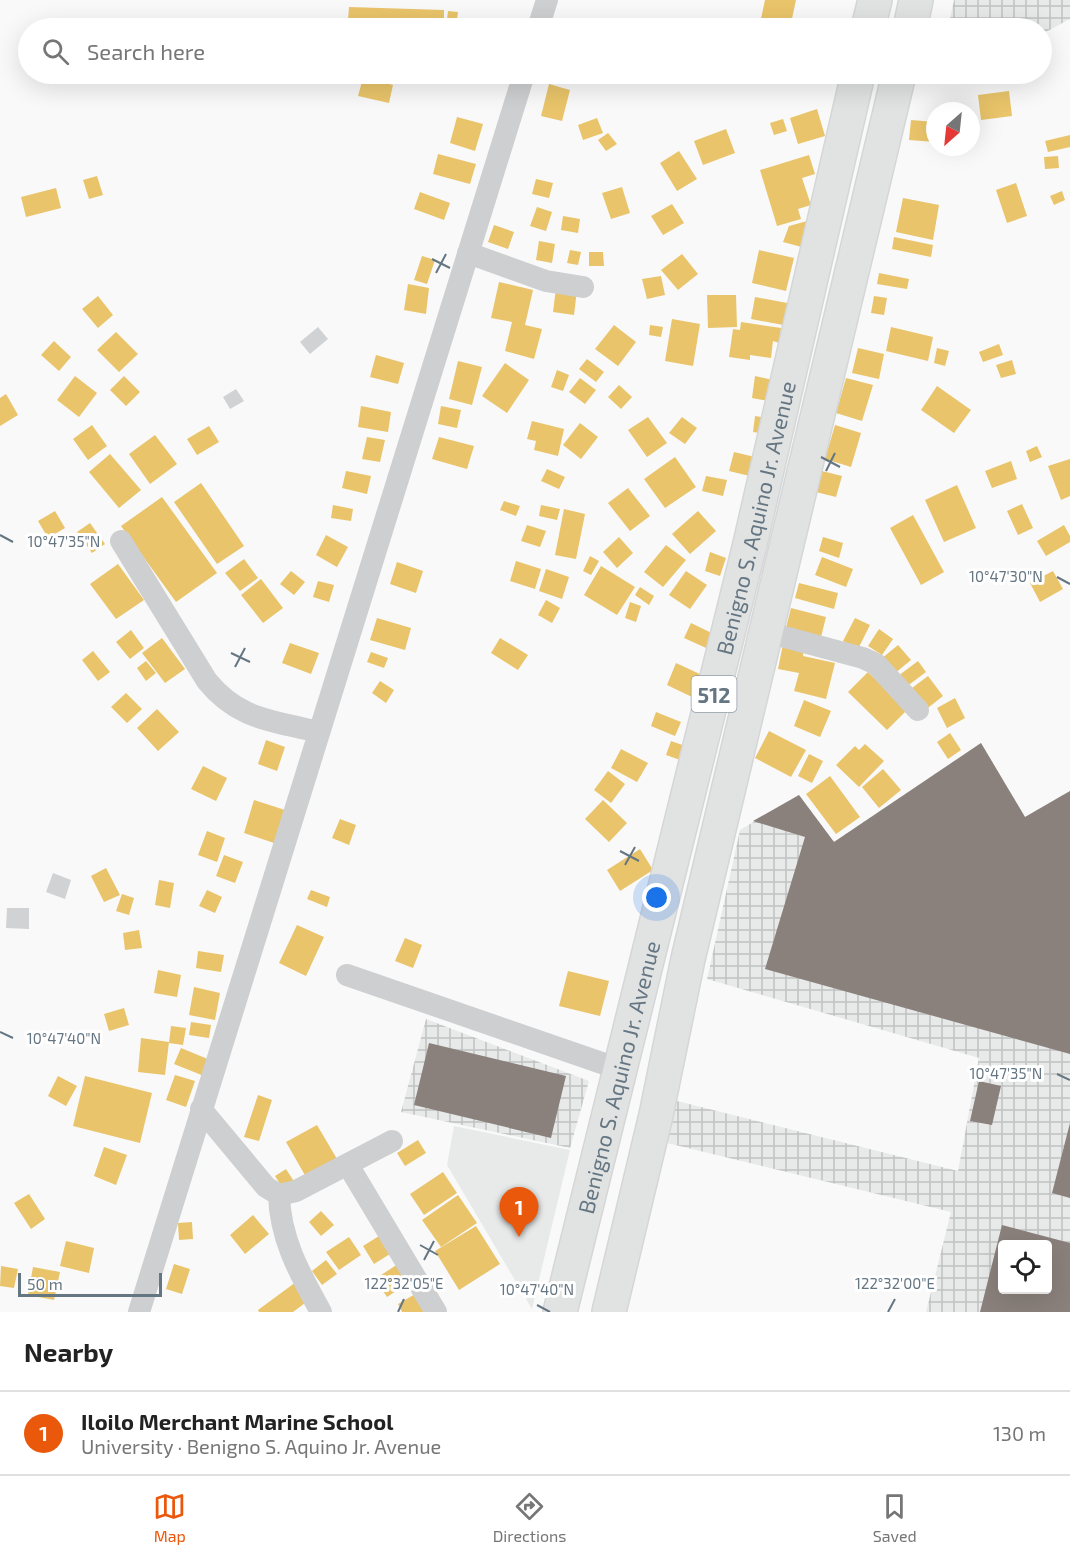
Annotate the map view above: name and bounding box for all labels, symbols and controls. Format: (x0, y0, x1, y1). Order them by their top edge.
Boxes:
search box (18, 18, 1052, 84)
icon: search (39, 35, 72, 68)
text: Search here (87, 38, 205, 64)
north arrow (926, 102, 980, 156)
street label: Benigno S. Aquino Jr. Avenue (710, 378, 800, 657)
text: 10°47'35"N (28, 532, 100, 550)
text: 10°47'30"N (969, 567, 1043, 585)
road number: 512 (692, 676, 736, 712)
your location (642, 883, 671, 912)
street label: Benigno S. Aquino Jr. Avenue (572, 938, 664, 1216)
text: 10°47'40"N (27, 1029, 101, 1047)
text: 10°47'35"N (970, 1064, 1042, 1082)
pin: 1 (500, 1188, 538, 1237)
map controls (998, 1240, 1052, 1294)
button: locate (998, 1240, 1052, 1294)
scale bar (18, 1270, 162, 1298)
text: 50 m (27, 1274, 63, 1293)
text: 122°32'05"E (365, 1274, 443, 1292)
text: 122°32'00"E (855, 1274, 935, 1292)
text: 10°47'40"N (500, 1280, 574, 1298)
text: Nearby (24, 1336, 113, 1367)
text: Iloilo Merchant Marine School (81, 1408, 393, 1434)
text: 1 (39, 1421, 48, 1445)
text: 130 m (993, 1421, 1046, 1445)
text: University · Benigno S. Aquino Jr. Avenue (81, 1434, 441, 1458)
tab: Map (153, 1490, 186, 1545)
tab: Directions (493, 1490, 566, 1545)
tab: Saved (873, 1490, 917, 1545)

